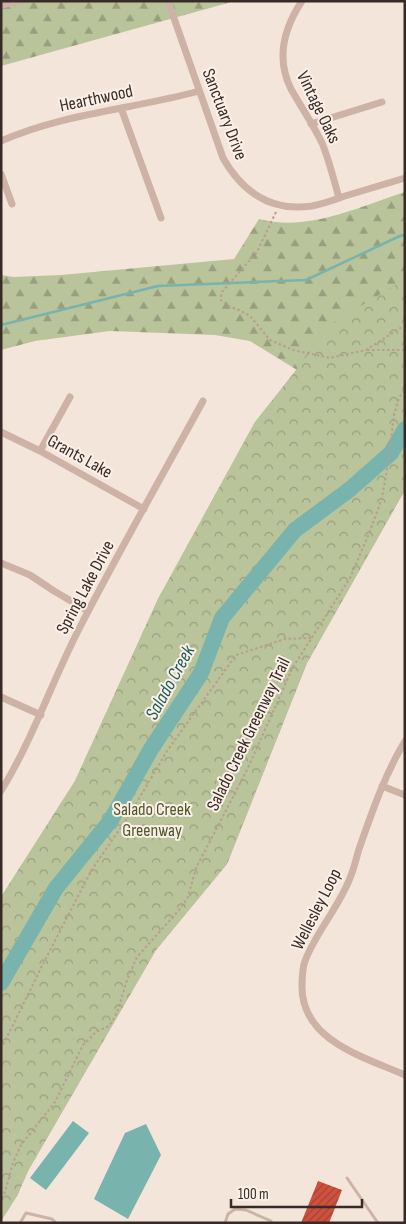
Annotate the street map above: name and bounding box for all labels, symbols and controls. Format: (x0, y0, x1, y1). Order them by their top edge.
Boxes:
street label: Sanctuary Drive (198, 66, 252, 163)
street label: Vintage Oaks (292, 68, 345, 147)
street label: Hearthwood (58, 80, 135, 116)
street label: Grants Lake (44, 430, 116, 483)
street label: Spring Lake Drive (52, 537, 119, 638)
water label: Salado Creek (141, 641, 200, 724)
street label: Salado Creek Greenway Trail (202, 654, 295, 814)
park label: Salado Creek Greenway (113, 799, 191, 841)
street label: Wellesley Loop (287, 865, 346, 953)
scale bar (231, 1176, 362, 1208)
text: 100 m (238, 1185, 269, 1204)

